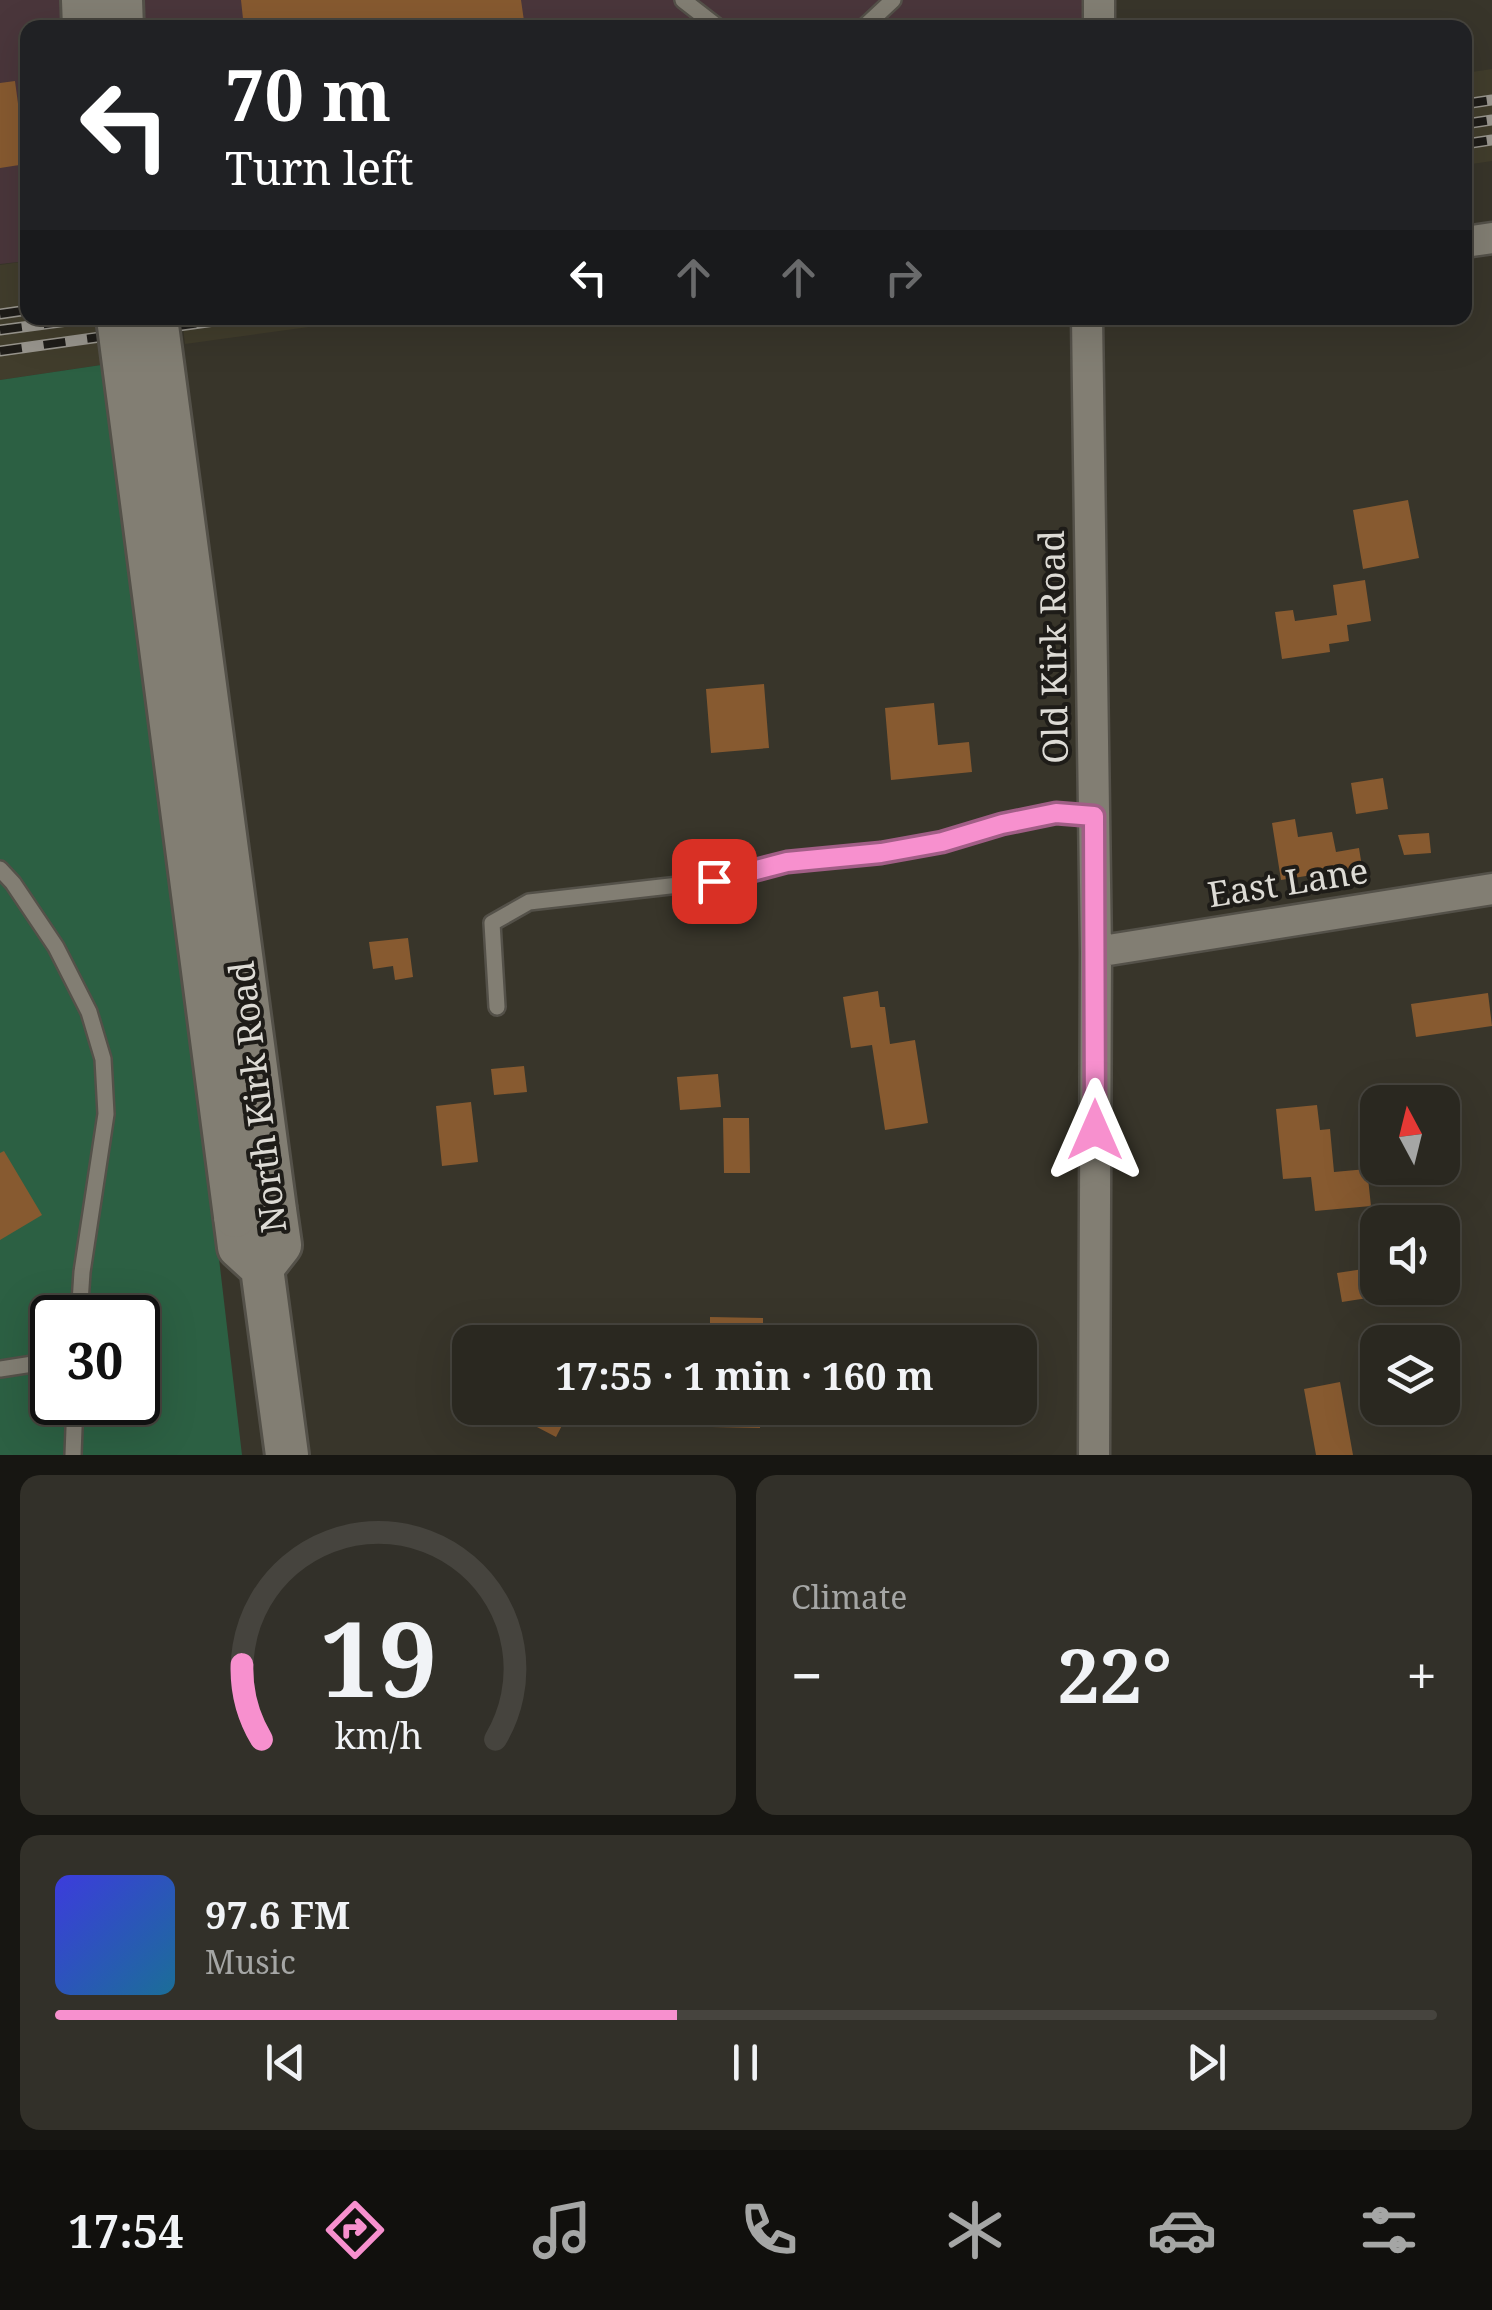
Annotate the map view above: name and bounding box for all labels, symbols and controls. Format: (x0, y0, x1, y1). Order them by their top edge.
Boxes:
text: 70 m (225, 46, 391, 142)
icon: left (60, 60, 190, 190)
text: Turn left (225, 137, 414, 198)
icon: left (561, 250, 616, 305)
icon: ahead (666, 250, 721, 305)
icon: ahead (771, 250, 826, 305)
icon: right (876, 250, 931, 305)
street label: Old Kirk Road (1027, 530, 1078, 764)
pin (672, 839, 757, 924)
street label: East Lane (1204, 846, 1371, 917)
icon: arrive (687, 854, 742, 909)
street label: North Kirk Road (217, 959, 296, 1236)
position arrow (1043, 1078, 1147, 1182)
north arrow (1360, 1085, 1460, 1185)
map controls (1360, 1085, 1460, 1425)
button: sound (1360, 1205, 1460, 1305)
speed limit sign: 30 (30, 1295, 160, 1425)
button: layers (1360, 1325, 1460, 1425)
text: 17:55 · 1 min · 160 m (555, 1349, 934, 1401)
text: Climate (791, 1575, 907, 1618)
text: 19 (319, 1586, 437, 1727)
text: 22° (1057, 1623, 1172, 1725)
text: − (791, 1637, 823, 1712)
text: + (1406, 1637, 1437, 1712)
text: km/h (334, 1711, 422, 1759)
text: 97.6 FM (205, 1888, 350, 1940)
text: Music (205, 1940, 296, 1983)
icon: previous (258, 2035, 313, 2090)
icon: pause (718, 2035, 773, 2090)
icon: next (1179, 2035, 1234, 2090)
icon: directions (320, 2195, 390, 2265)
icon: music (527, 2195, 597, 2265)
icon: phone (734, 2195, 804, 2265)
icon: climate (940, 2195, 1010, 2265)
icon: car (1147, 2195, 1217, 2265)
icon: filters (1354, 2195, 1424, 2265)
text: 17:54 (68, 2200, 184, 2261)

